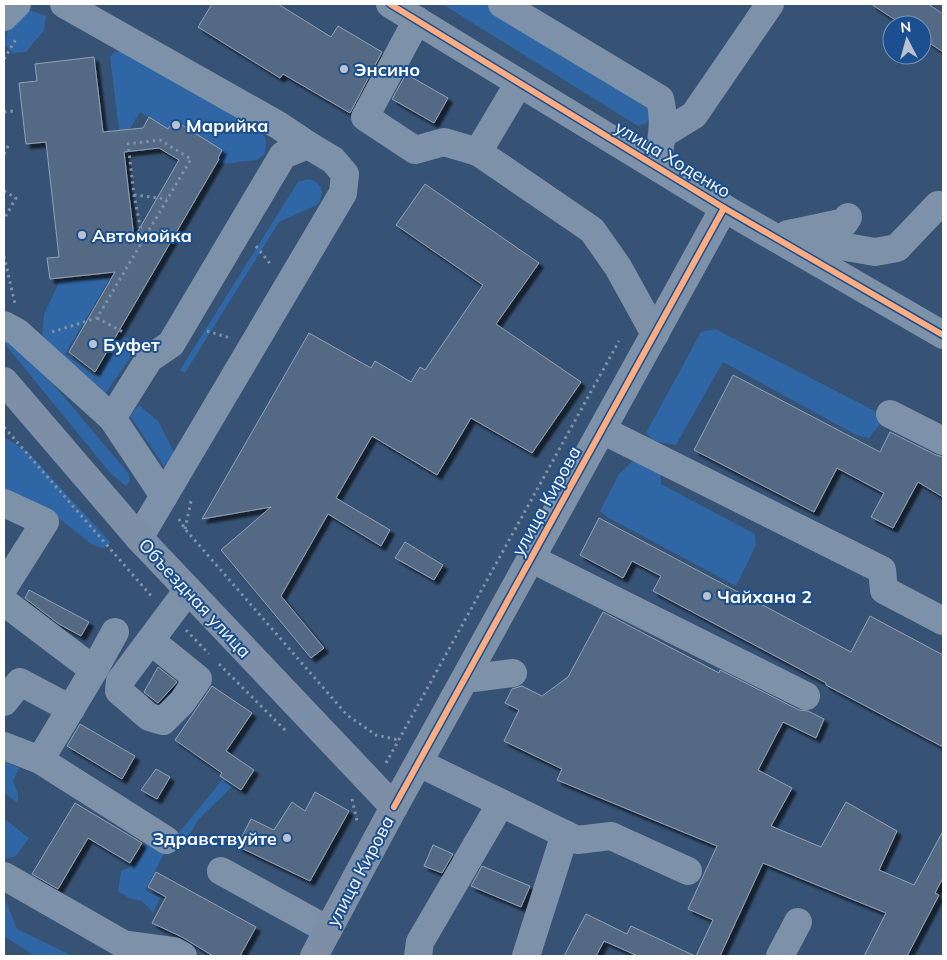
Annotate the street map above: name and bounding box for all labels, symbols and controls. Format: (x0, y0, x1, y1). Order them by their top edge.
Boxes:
north arrow (882, 15, 932, 65)
text: N (899, 18, 912, 37)
place label: Энсино (354, 58, 420, 81)
marker: Энсино (338, 63, 350, 75)
place label: Марийка (186, 114, 268, 137)
street label: улица Ходенко (611, 115, 735, 203)
marker: Марийка (170, 119, 182, 131)
place label: Автомойка (92, 224, 192, 247)
marker: Автомойка (76, 229, 88, 241)
place label: Буфет (103, 333, 160, 356)
marker: Буфет (87, 338, 99, 350)
street label: улица Кирова (506, 442, 586, 560)
street label: Объездная улица (134, 534, 256, 662)
place label: Чайхана 2 (717, 585, 812, 608)
marker: Чайхана 2 (701, 590, 713, 602)
street label: улица Кирова (321, 812, 399, 930)
place label: Здравствуйте (152, 827, 277, 850)
marker: Здравствуйте (281, 832, 293, 844)

